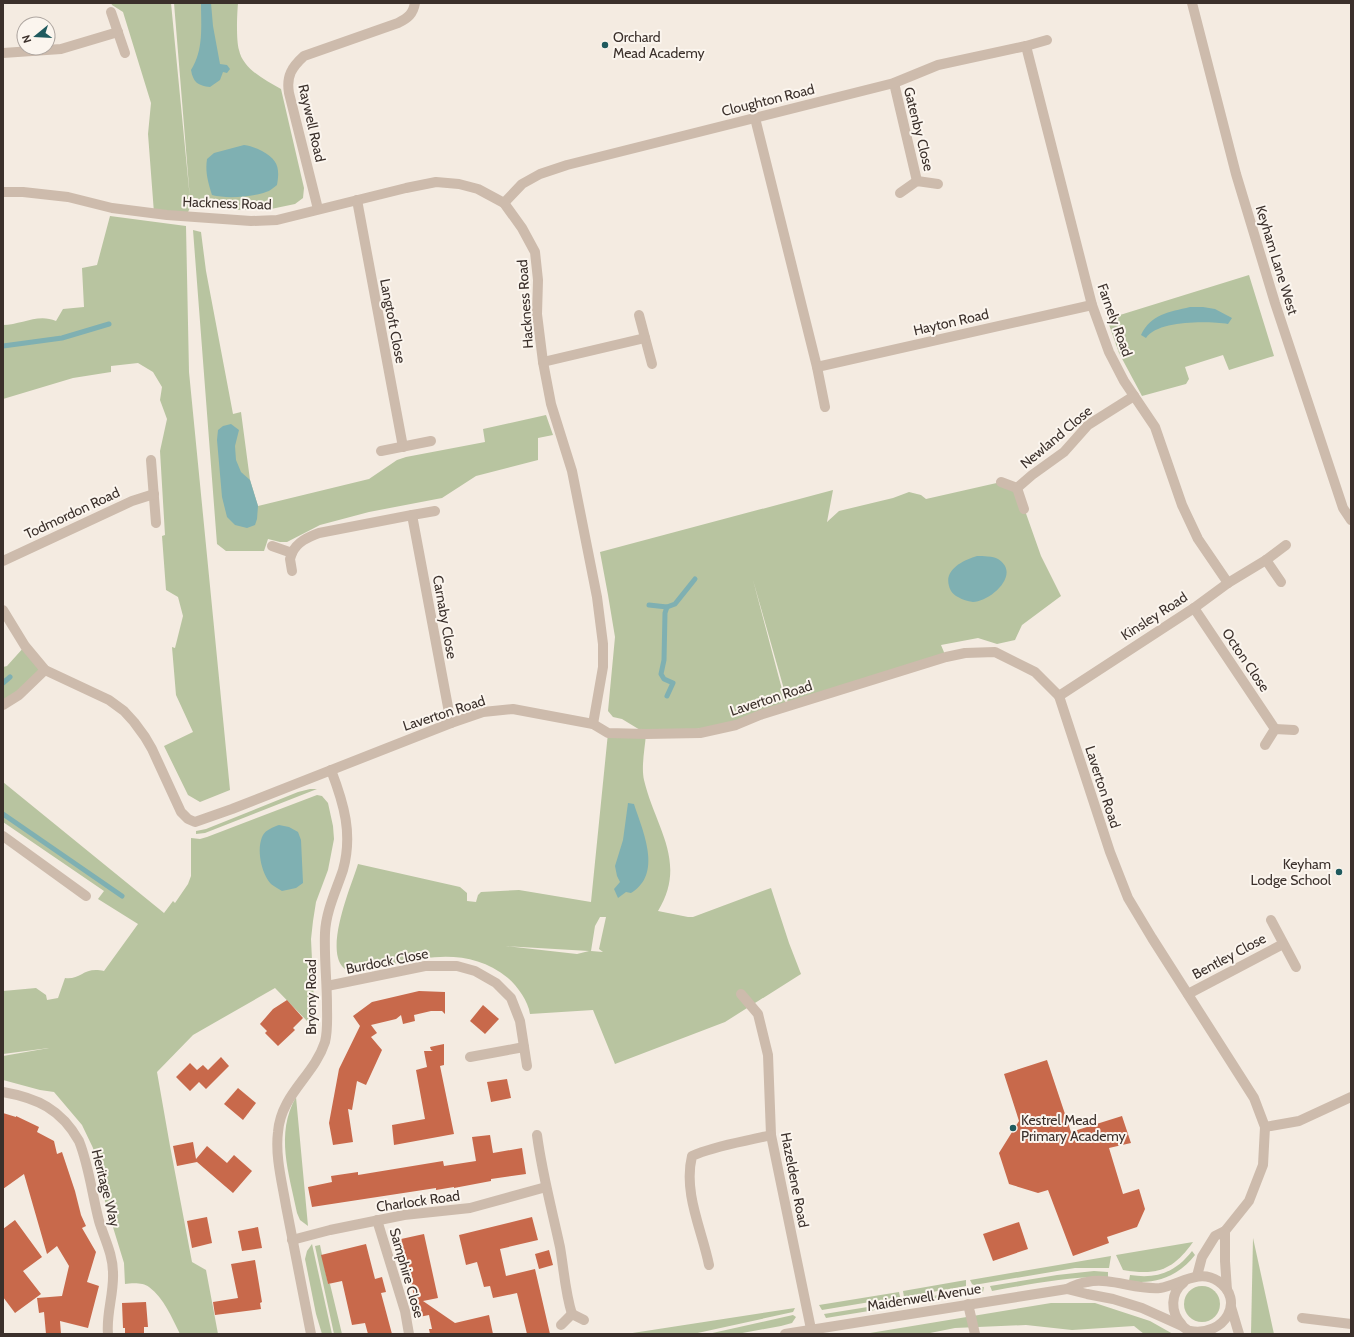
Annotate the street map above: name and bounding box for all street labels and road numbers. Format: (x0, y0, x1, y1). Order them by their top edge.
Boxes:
street label: Cloughton Road (720, 80, 816, 120)
street label: Raywell Road (294, 82, 330, 164)
street label: Gatenby Close (900, 85, 938, 173)
street label: Hackness Road (182, 192, 272, 214)
street label: Keyham Lane West (1252, 203, 1302, 317)
street label: Hackness Road (513, 259, 537, 349)
street label: Langtoft Close (376, 277, 410, 365)
street label: Farnely Road (1093, 281, 1137, 359)
street label: Hayton Road (911, 305, 991, 339)
street label: Newland Close (1016, 402, 1096, 472)
street label: Todmordon Road (22, 483, 122, 543)
street label: Carnaby Close (429, 574, 461, 660)
street label: Kinsley Road (1117, 588, 1191, 644)
street label: Octon Close (1218, 625, 1274, 695)
street label: Laverton Road (728, 676, 814, 720)
street label: Laverton Road (401, 691, 487, 735)
street label: Laverton Road (1081, 744, 1125, 830)
street label: Bentley Close (1189, 929, 1269, 983)
street label: Burdock Close (344, 944, 430, 978)
street label: Bryony Road (302, 959, 320, 1035)
street label: Hazeldene Road (777, 1131, 813, 1229)
street label: Heritage Way (88, 1147, 124, 1229)
street label: Charlock Road (375, 1186, 461, 1216)
street label: Samphire Close (386, 1226, 428, 1320)
street label: Maidenwell Avenue (866, 1279, 982, 1315)

